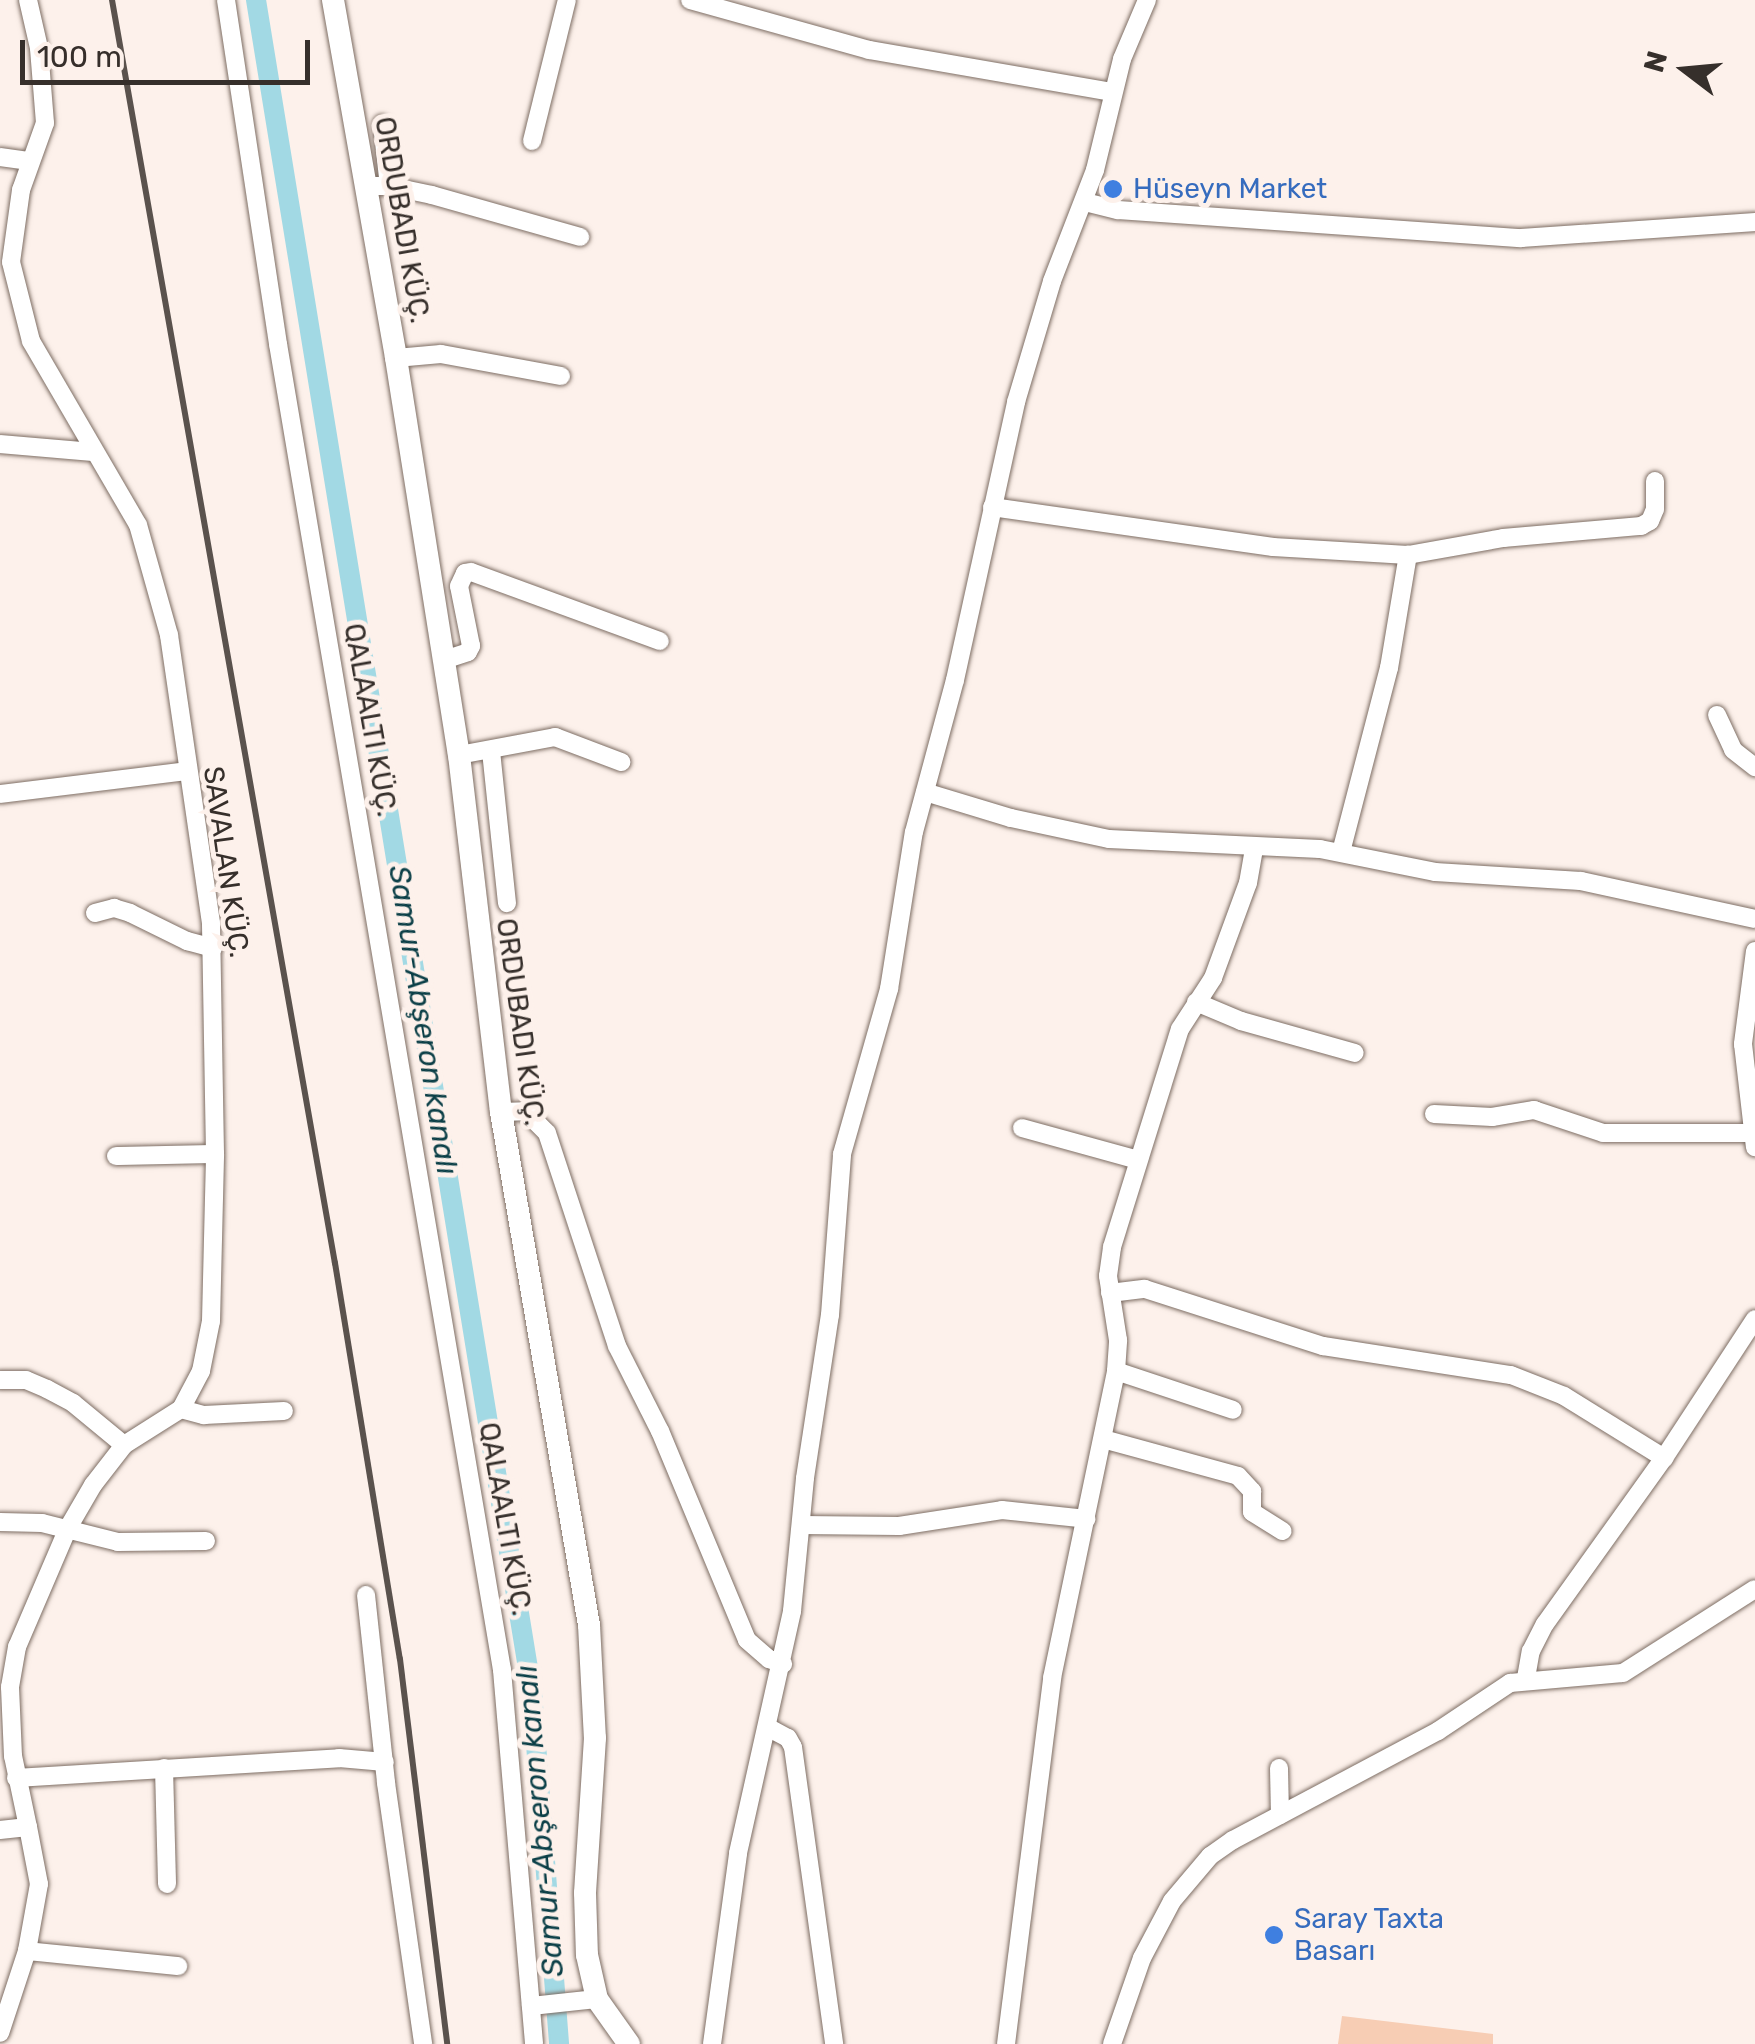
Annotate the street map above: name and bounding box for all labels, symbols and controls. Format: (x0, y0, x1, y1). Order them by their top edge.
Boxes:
scale bar (25, 20, 315, 82)
north arrow (1635, 20, 1735, 120)
text: 100 m (37, 39, 122, 75)
text: N (1637, 47, 1674, 76)
street label: ORDUBADI KÜÇ. (367, 114, 437, 326)
place label: Hüseyn Market (1133, 172, 1327, 206)
marker: Hüseyn Market (1102, 178, 1124, 200)
street label: QALAALTI KÜÇ. (336, 621, 404, 819)
street label: SAVALAN KÜÇ. (196, 764, 256, 960)
water label: Samur-Abşeron kanalı (381, 863, 465, 1177)
street label: ORDUBADI KÜÇ. (489, 916, 551, 1128)
street label: QALAALTI KÜÇ. (471, 1420, 539, 1618)
water label: Samur-Abşeron kanalı (508, 1664, 572, 1978)
place label: Saray Taxta Basarı (1294, 1902, 1445, 1968)
marker: Saray Taxta Basarı (1263, 1924, 1285, 1946)

